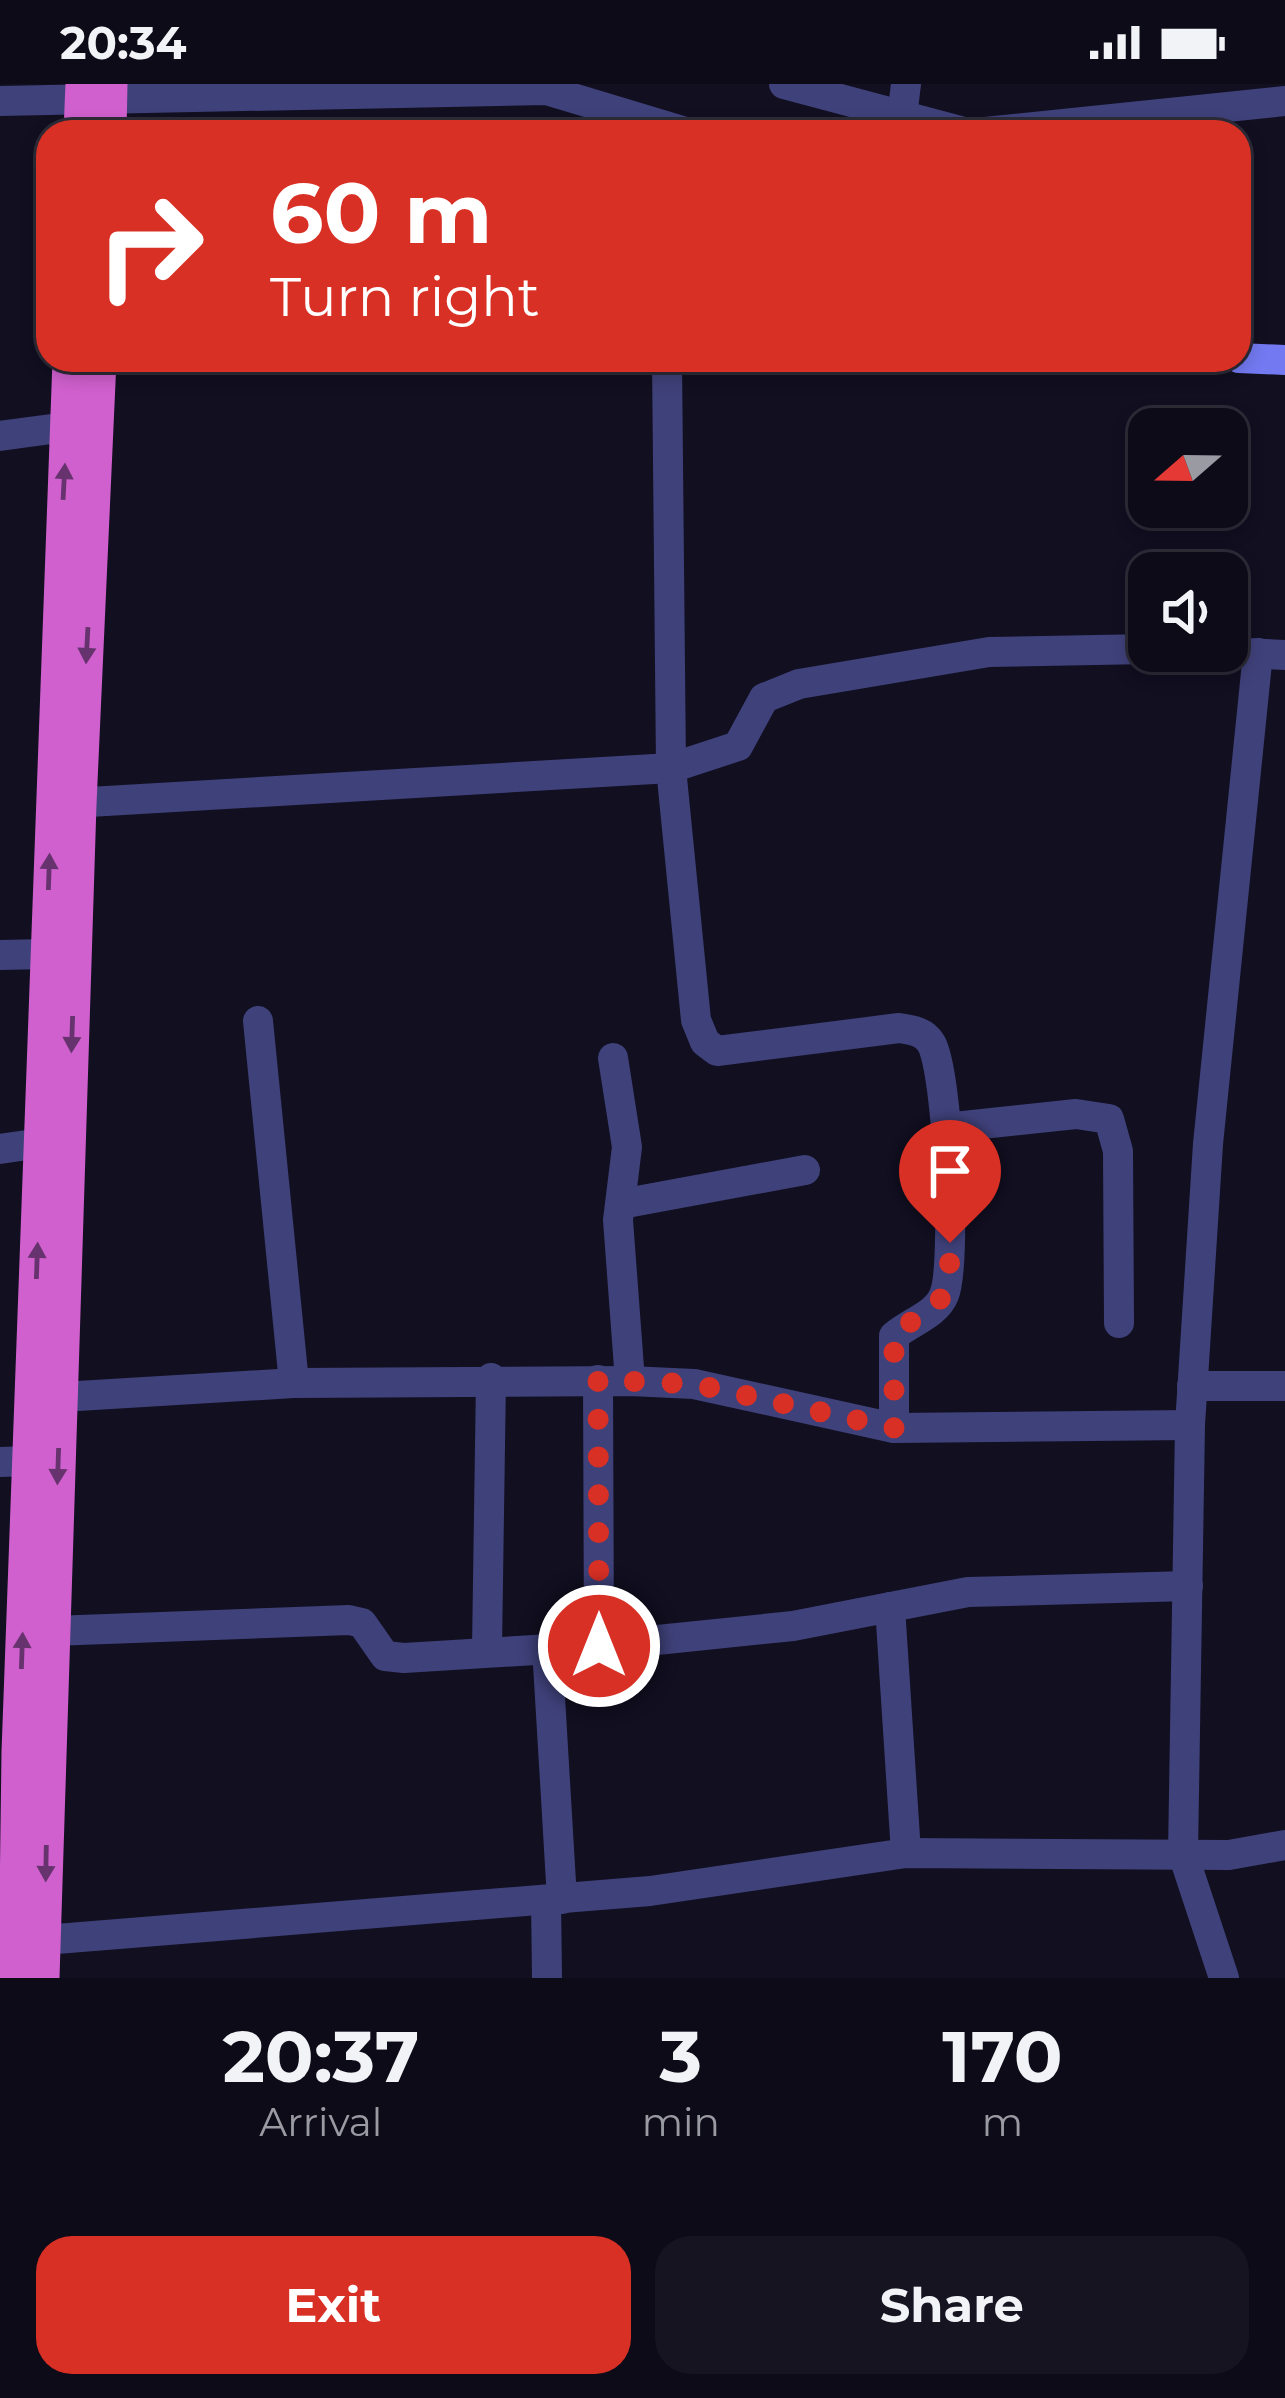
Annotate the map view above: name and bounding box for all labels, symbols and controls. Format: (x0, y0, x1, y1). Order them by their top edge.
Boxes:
text: 20:34 (60, 15, 187, 70)
text: 60 m (270, 162, 492, 264)
icon: right (72, 168, 228, 324)
text: Turn right (270, 264, 540, 330)
north arrow (1128, 408, 1248, 528)
map controls (1128, 408, 1248, 672)
one-way arrow (55, 462, 74, 500)
button: sound (1128, 552, 1248, 672)
one-way arrow (77, 627, 96, 665)
one-way arrow (40, 852, 59, 890)
one-way arrow (62, 1016, 81, 1054)
pin (899, 1120, 1001, 1243)
icon: arrive (917, 1138, 983, 1204)
one-way arrow (28, 1241, 47, 1279)
one-way arrow (48, 1448, 67, 1486)
position arrow (536, 1583, 662, 1709)
one-way arrow (13, 1631, 32, 1669)
one-way arrow (36, 1845, 55, 1883)
text: 20:37 (222, 2012, 419, 2100)
text: 3 (659, 2012, 702, 2100)
text: 170 (942, 2012, 1063, 2100)
text: Arrival (259, 2098, 382, 2146)
text: min (642, 2098, 720, 2146)
text: m (982, 2098, 1023, 2146)
button: Exit (36, 2236, 631, 2374)
button: Share (655, 2236, 1249, 2374)

